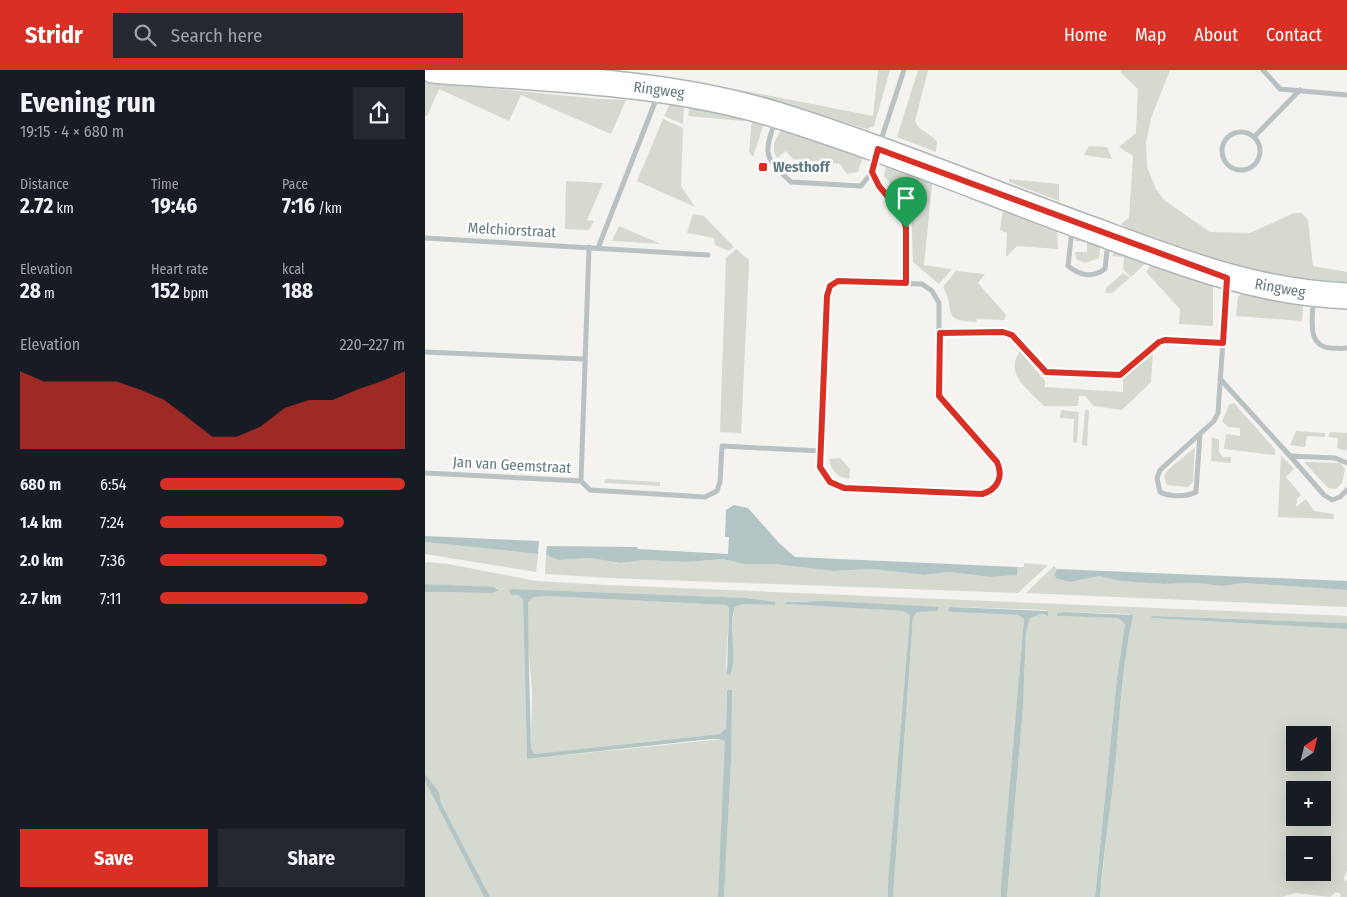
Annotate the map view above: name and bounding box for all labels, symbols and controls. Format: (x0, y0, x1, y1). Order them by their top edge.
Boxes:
search box (113, 13, 463, 58)
text: Stridr (25, 21, 83, 49)
icon: search (131, 21, 159, 49)
text: Search here (171, 24, 262, 47)
text: Home (1064, 24, 1107, 46)
text: Map (1135, 24, 1166, 46)
text: About (1194, 24, 1238, 46)
text: Contact (1266, 24, 1322, 46)
street label: Ringweg (632, 78, 686, 102)
text: Evening run (20, 86, 156, 119)
button: share (353, 87, 405, 139)
text: 19:15 · 4 × 680 m (20, 122, 124, 141)
place label: Westhoff (773, 158, 831, 176)
marker: Westhoff (757, 161, 769, 173)
text: Distance (20, 176, 69, 193)
text: Time (151, 176, 179, 193)
text: Pace (282, 176, 308, 193)
pin (885, 177, 927, 228)
icon: arrive (892, 184, 920, 212)
text: 2.72 (20, 193, 53, 219)
text: 19:46 (151, 193, 197, 219)
text: 7:16 (282, 193, 315, 219)
text: km (53, 200, 74, 217)
text: /km (315, 200, 342, 217)
street label: Melchiorstraat (467, 219, 557, 241)
text: Elevation (20, 261, 73, 278)
text: Heart rate (151, 261, 208, 278)
text: kcal (282, 261, 305, 278)
street label: Ringweg (1253, 275, 1307, 301)
text: 28 (20, 278, 41, 304)
text: 152 (151, 278, 180, 304)
text: 188 (282, 278, 313, 304)
text: m (41, 285, 55, 302)
text: bpm (180, 285, 209, 302)
text: Elevation (20, 335, 80, 354)
text: 220–227 m (339, 335, 405, 354)
street label: Jan van Geemstraat (452, 453, 572, 477)
text: 680 m (20, 475, 61, 494)
text: 6:54 (100, 475, 126, 494)
text: 1.4 km (20, 513, 62, 532)
text: 7:24 (100, 513, 124, 532)
text: 2.0 km (20, 551, 63, 570)
text: 7:36 (100, 551, 125, 570)
text: 2.7 km (20, 589, 62, 608)
text: 7:11 (100, 589, 121, 608)
north arrow (1286, 726, 1331, 771)
map controls (1286, 726, 1331, 881)
button: + (1286, 781, 1331, 826)
button: Save (20, 829, 208, 887)
button: Share (218, 829, 405, 887)
button: − (1286, 836, 1331, 881)

